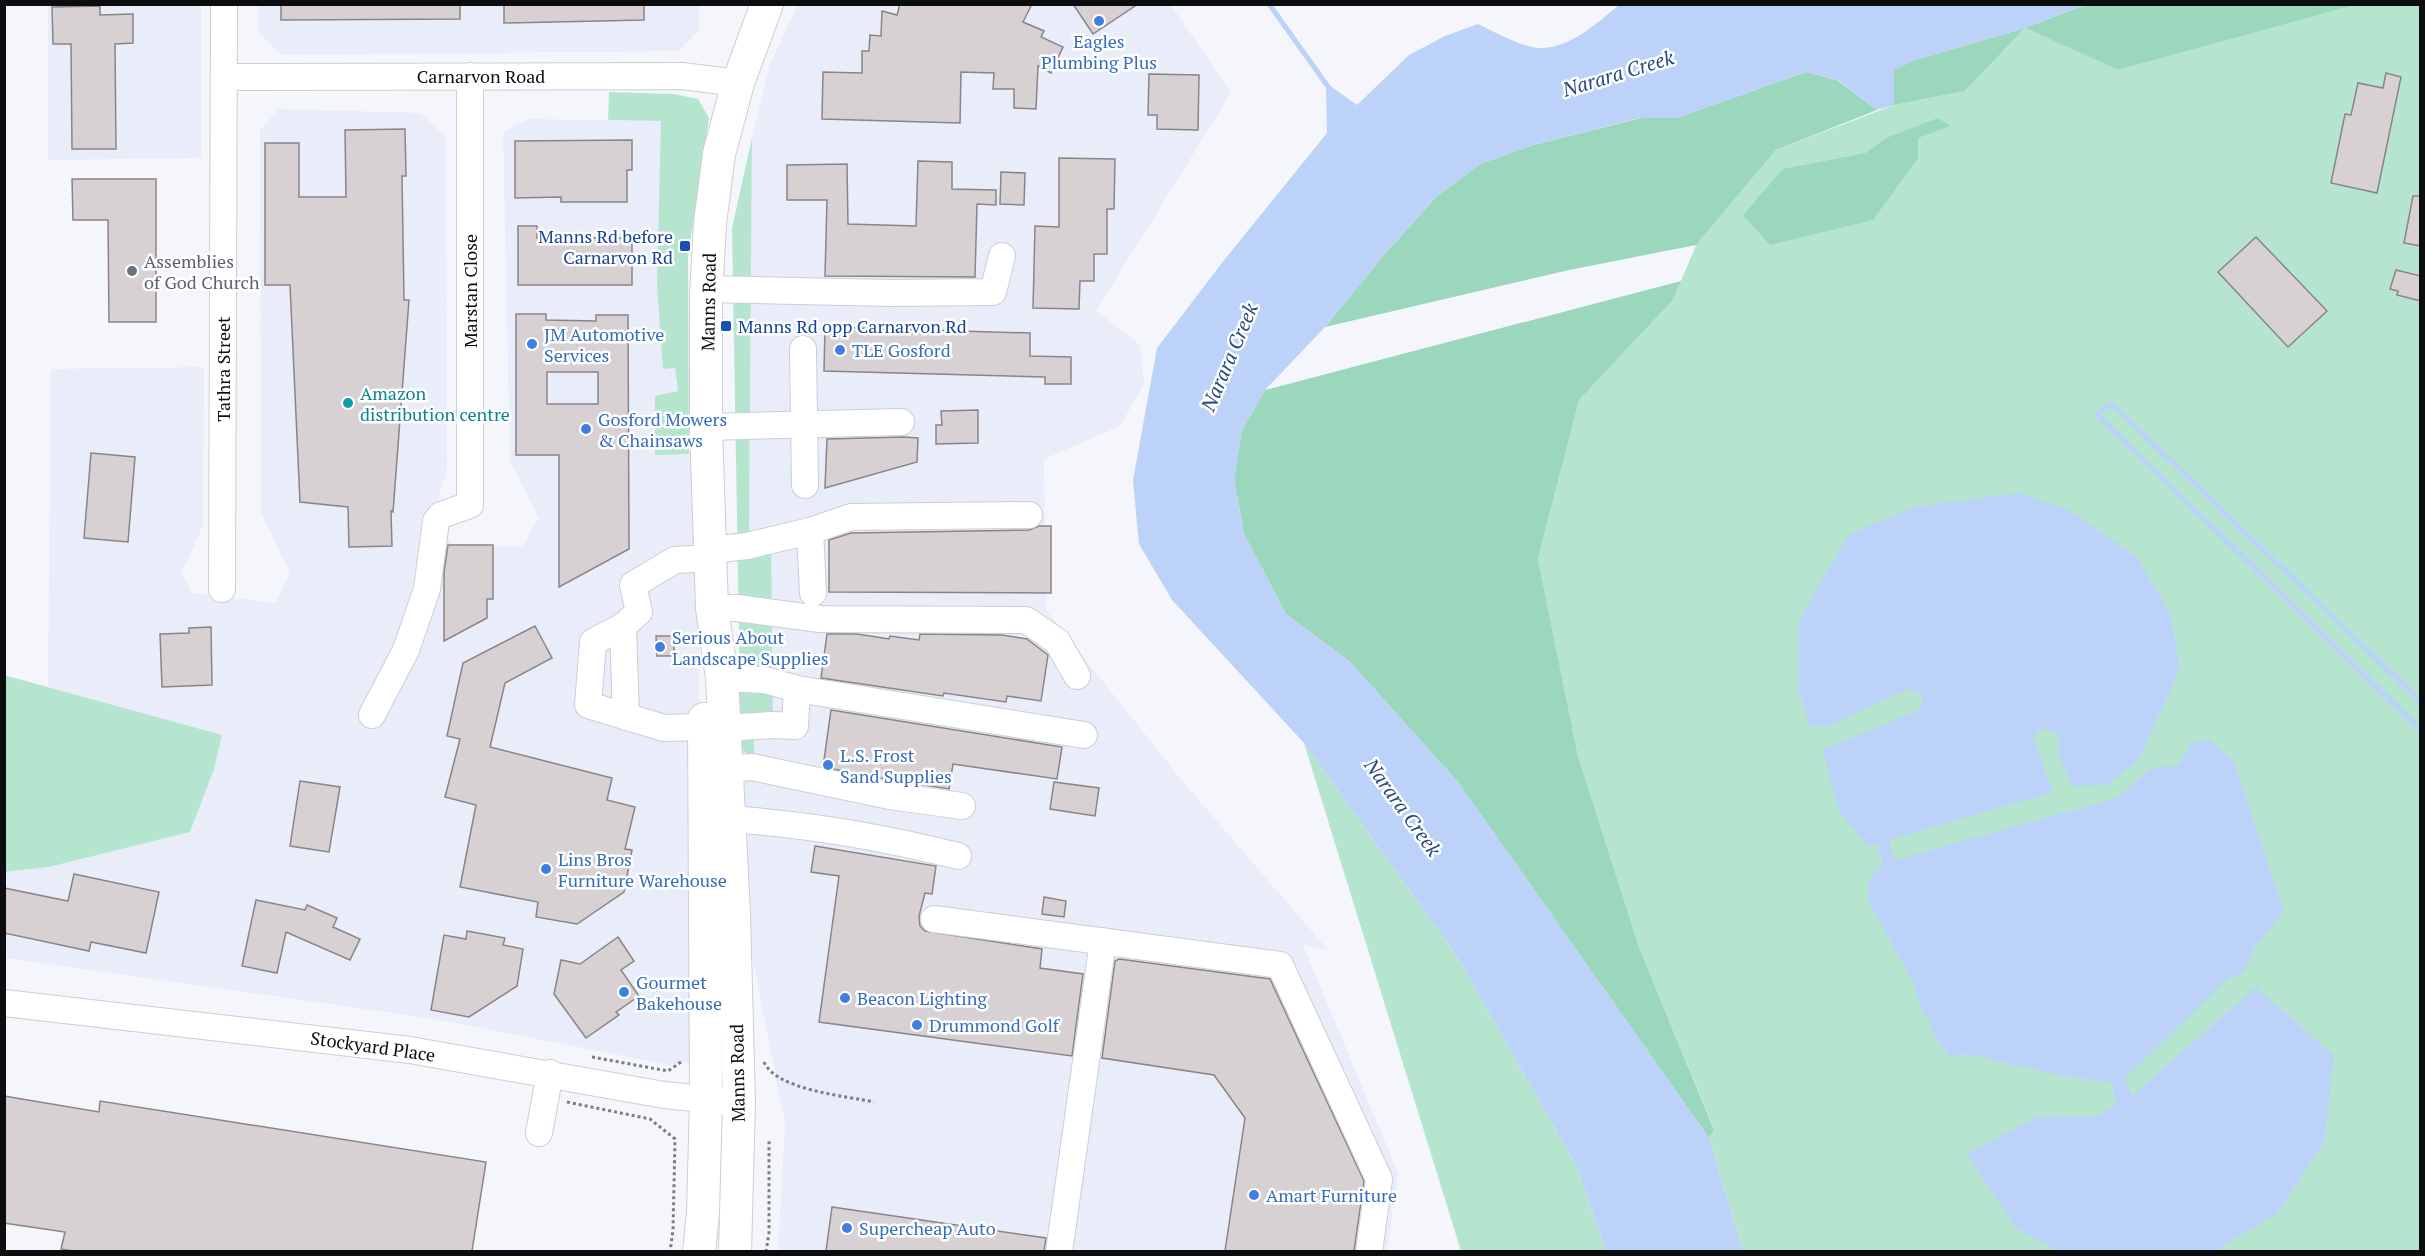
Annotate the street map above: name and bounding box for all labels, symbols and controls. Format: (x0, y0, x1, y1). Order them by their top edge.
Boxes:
marker: Eagles Plumbing Plus (1092, 14, 1106, 28)
place label: Eagles Plumbing Plus (1041, 29, 1157, 74)
water label: Narara Creek (1558, 43, 1677, 103)
street label: Carnarvon Road (417, 64, 545, 88)
place label: Manns Rd before Carnarvon Rd (538, 224, 673, 269)
street label: Marstan Close (458, 234, 482, 348)
marker: Manns Rd before Carnarvon Rd (678, 239, 692, 253)
place label: Assemblies of God Church (144, 249, 260, 294)
street label: Manns Road (695, 253, 721, 351)
marker: Assemblies of God Church (125, 264, 139, 278)
water label: Narara Creek (1194, 298, 1264, 416)
place label: Manns Rd opp Carnarvon Rd (738, 314, 967, 338)
street label: Tathra Street (211, 316, 235, 422)
marker: Manns Rd opp Carnarvon Rd (719, 319, 733, 333)
place label: JM Automotive Services (544, 322, 664, 367)
marker: JM Automotive Services (525, 337, 539, 351)
place label: TLE Gosford (852, 338, 951, 362)
marker: TLE Gosford (833, 343, 847, 357)
place label: Amazon distribution centre (360, 381, 510, 426)
marker: Amazon distribution centre (341, 396, 355, 410)
place label: Gosford Mowers & Chainsaws (598, 407, 727, 452)
marker: Gosford Mowers & Chainsaws (579, 422, 593, 436)
place label: Serious About Landscape Supplies (672, 625, 829, 670)
marker: Serious About Landscape Supplies (653, 640, 667, 654)
place label: L.S. Frost Sand Supplies (840, 743, 952, 788)
water label: Narara Creek (1358, 752, 1448, 862)
marker: L.S. Frost Sand Supplies (821, 758, 835, 772)
place label: Lins Bros Furniture Warehouse (558, 847, 727, 892)
marker: Lins Bros Furniture Warehouse (539, 862, 553, 876)
place label: Gourmet Bakehouse (636, 970, 722, 1015)
marker: Gourmet Bakehouse (617, 985, 631, 999)
place label: Beacon Lighting (857, 986, 987, 1010)
marker: Beacon Lighting (838, 991, 852, 1005)
place label: Drummond Golf (929, 1013, 1061, 1037)
marker: Drummond Golf (910, 1018, 924, 1032)
street label: Manns Road (724, 1024, 750, 1122)
street label: Stockyard Place (309, 1025, 437, 1067)
place label: Amart Furniture (1266, 1183, 1397, 1207)
marker: Amart Furniture (1247, 1188, 1261, 1202)
place label: Supercheap Auto (859, 1216, 996, 1240)
marker: Supercheap Auto (840, 1221, 854, 1235)

